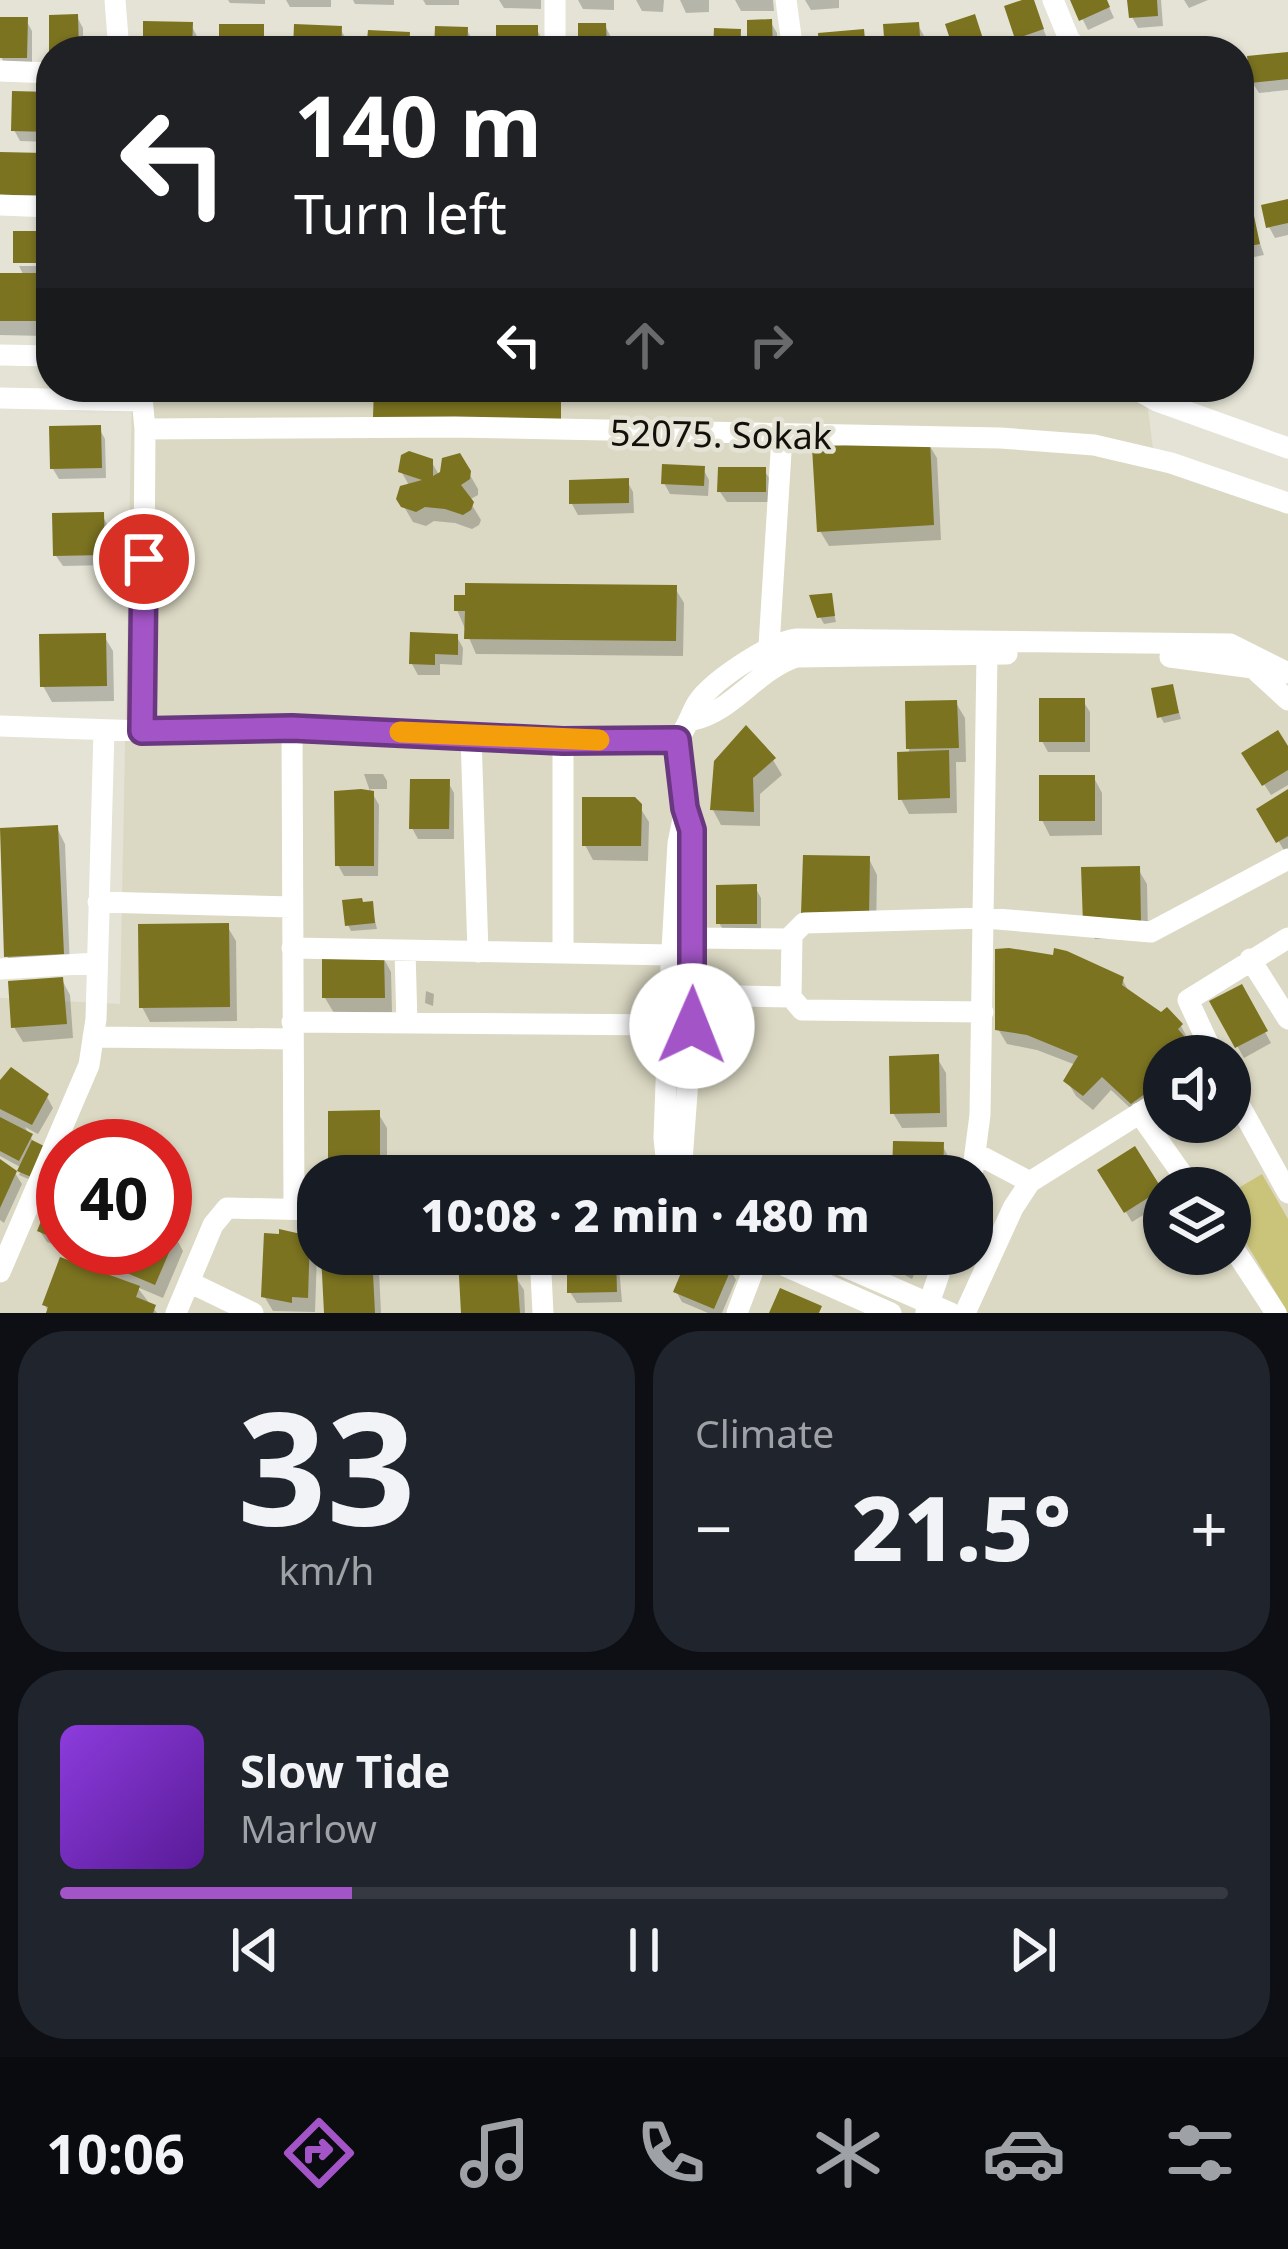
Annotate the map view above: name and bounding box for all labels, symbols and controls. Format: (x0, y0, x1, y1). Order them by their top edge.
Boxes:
text: 140 m (294, 67, 542, 182)
icon: left (96, 84, 252, 240)
text: Turn left (294, 176, 507, 250)
icon: left (486, 312, 552, 378)
icon: ahead (612, 312, 678, 378)
icon: right (738, 312, 804, 378)
street label: 52075. Sokak (610, 408, 832, 460)
pin (93, 508, 195, 610)
icon: arrive (111, 526, 177, 592)
position arrow (629, 963, 755, 1089)
map controls (1143, 1035, 1251, 1275)
button: sound (1143, 1035, 1251, 1143)
speed limit sign: 40 (36, 1119, 192, 1275)
button: layers (1143, 1167, 1251, 1275)
text: 10:08 · 2 min · 480 m (420, 1184, 870, 1245)
text: 33 (237, 1358, 416, 1571)
text: Climate (695, 1406, 834, 1459)
text: 21.5° (852, 1465, 1071, 1587)
text: − (695, 1482, 733, 1572)
text: + (1190, 1482, 1228, 1572)
text: km/h (279, 1543, 374, 1596)
text: Slow Tide (240, 1740, 450, 1801)
text: Marlow (240, 1801, 377, 1854)
icon: previous (222, 1917, 288, 1983)
icon: pause (611, 1917, 677, 1983)
icon: next (1000, 1917, 1066, 1983)
icon: directions (277, 2111, 361, 2195)
icon: music (453, 2111, 537, 2195)
icon: phone (629, 2111, 713, 2195)
icon: climate (806, 2111, 890, 2195)
icon: car (982, 2111, 1066, 2195)
icon: filters (1158, 2111, 1242, 2195)
text: 10:06 (46, 2116, 185, 2190)

